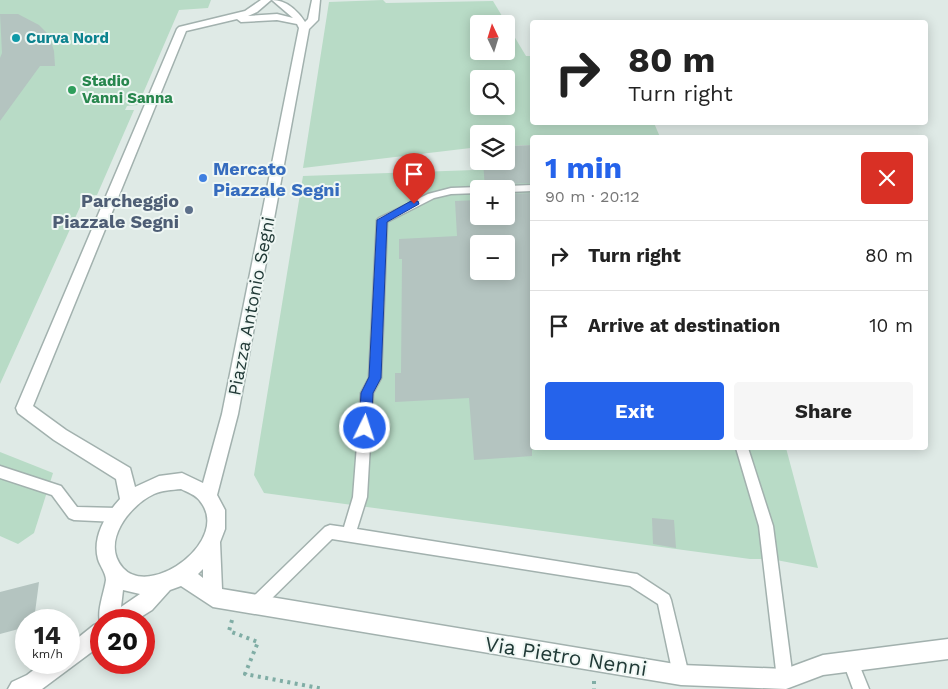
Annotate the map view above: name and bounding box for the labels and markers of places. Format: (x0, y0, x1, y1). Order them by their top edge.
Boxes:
place label: Curva Nord (26, 29, 109, 47)
marker: Curva Nord (10, 32, 22, 44)
place label: Stadio Vanni Sanna (82, 72, 173, 107)
marker: Stadio Vanni Sanna (66, 84, 78, 96)
pin (393, 153, 435, 204)
place label: Mercato Piazzale Segni (213, 158, 340, 200)
marker: Mercato Piazzale Segni (197, 172, 209, 184)
place label: Parcheggio Piazzale Segni (52, 190, 179, 232)
marker: Parcheggio Piazzale Segni (183, 204, 195, 216)

